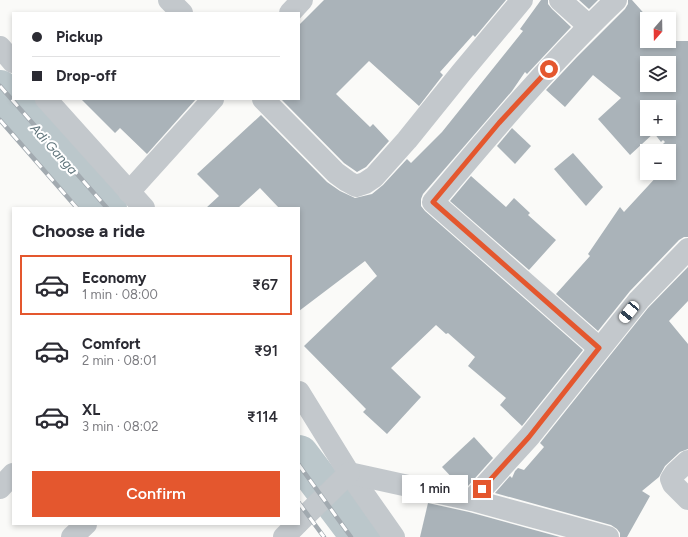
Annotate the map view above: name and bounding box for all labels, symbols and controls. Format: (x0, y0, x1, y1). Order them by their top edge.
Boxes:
north arrow (640, 12, 676, 48)
map controls (640, 12, 676, 180)
text: Pickup (56, 28, 103, 46)
button: layers (640, 56, 676, 92)
route start (540, 60, 558, 78)
text: Drop-off (56, 67, 117, 85)
button: + (640, 100, 676, 136)
water label: Adi Ganga (27, 120, 81, 178)
button: − (640, 144, 676, 180)
text: Choose a ride (32, 220, 145, 242)
icon: car (34, 267, 70, 303)
text: Economy (82, 269, 147, 287)
text: ₹67 (252, 276, 278, 294)
text: 1 min · 08:00 (82, 287, 158, 302)
car (617, 299, 641, 325)
icon: car (34, 333, 70, 369)
text: Comfort (82, 335, 141, 353)
text: ₹91 (254, 342, 278, 360)
text: 2 min · 08:01 (82, 353, 157, 368)
icon: car (34, 399, 70, 435)
text: XL (82, 401, 100, 419)
text: ₹114 (247, 408, 278, 426)
text: 3 min · 08:02 (82, 419, 159, 434)
button: Confirm (32, 471, 280, 517)
callout: 1 min (402, 475, 468, 503)
route end (473, 480, 491, 498)
text: 1 min (420, 481, 450, 496)

